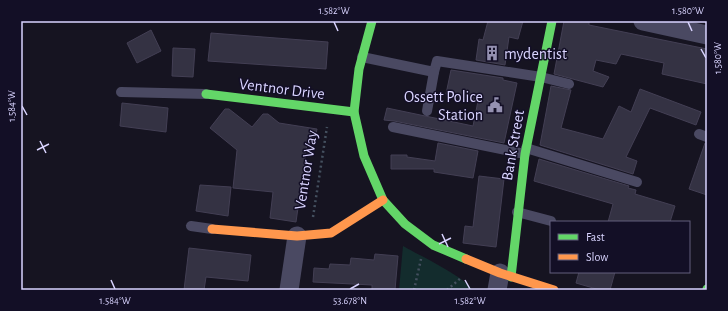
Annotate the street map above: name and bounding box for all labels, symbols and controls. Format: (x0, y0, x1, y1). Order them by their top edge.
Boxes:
text: 1.582°W (318, 6, 350, 16)
text: 1.580°W (672, 6, 704, 16)
text: 1.580°W (713, 42, 723, 74)
building icon: mydentist (483, 44, 501, 62)
place label: mydentist (504, 46, 567, 63)
street label: Ventnor Drive (238, 76, 326, 102)
place label: Ossett Police Station (404, 89, 483, 123)
text: 1.584°W (7, 90, 17, 122)
public building icon: Ossett Police Station (486, 96, 504, 114)
street label: Bank Street (499, 108, 527, 182)
street label: Ventnor Way (292, 129, 321, 211)
legend (550, 221, 690, 273)
text: Fast (586, 231, 605, 243)
text: Slow (586, 251, 608, 263)
text: 1.584°W (99, 296, 131, 306)
text: 53.678°N (333, 296, 367, 306)
text: 1.582°W (454, 296, 486, 306)

